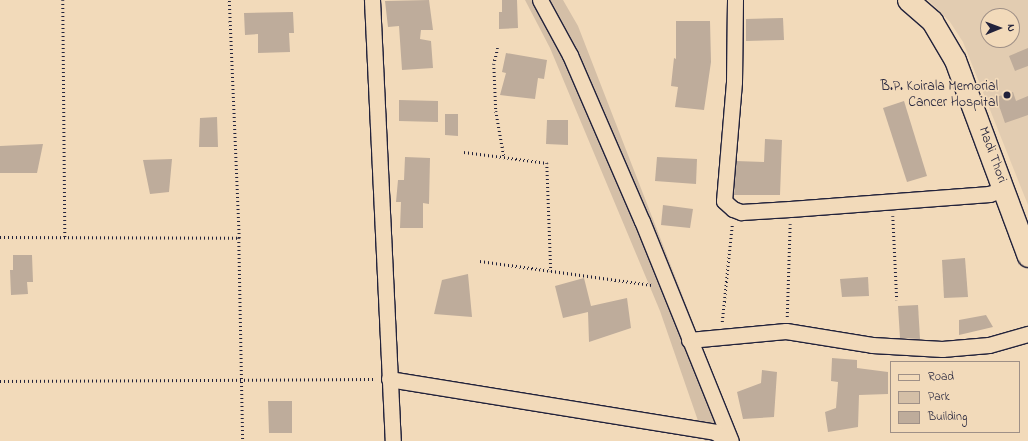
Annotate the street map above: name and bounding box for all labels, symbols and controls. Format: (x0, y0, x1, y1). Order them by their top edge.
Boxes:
north arrow (980, 8, 1020, 48)
text: N (1003, 24, 1019, 32)
place label: B.P. Koirala Memorial Cancer Hospital (881, 79, 998, 112)
marker: B.P. Koirala Memorial Cancer Hospital (1001, 89, 1013, 101)
street label: Madi Thori (974, 125, 1010, 185)
legend (890, 361, 1020, 433)
text: Road (928, 368, 954, 386)
text: Park (928, 388, 950, 406)
text: Building (928, 408, 967, 426)

